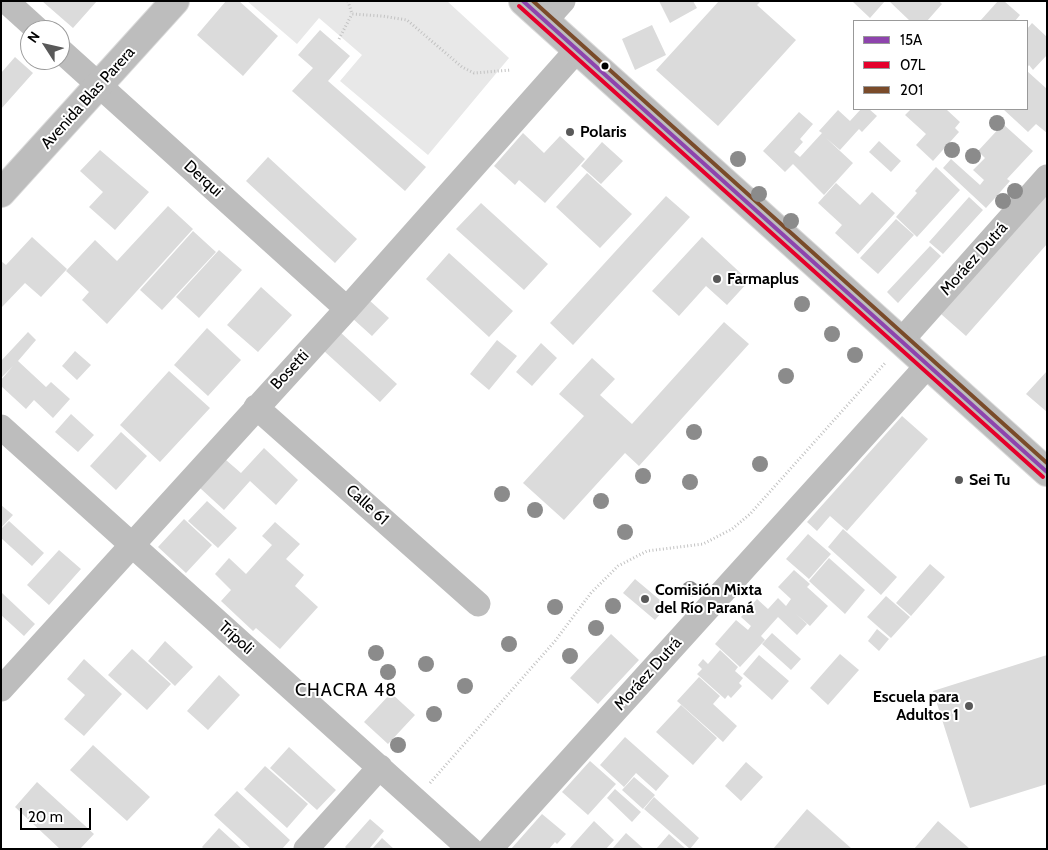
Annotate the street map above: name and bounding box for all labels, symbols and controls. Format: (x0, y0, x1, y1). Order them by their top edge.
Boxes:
north arrow (20, 20, 70, 70)
legend (853, 20, 1028, 110)
text: N (23, 28, 44, 46)
text: 15A (900, 31, 922, 49)
street label: Avenida Blas Parera (37, 43, 139, 153)
text: 07L (900, 56, 925, 74)
unlabelled marker (600, 61, 610, 71)
text: 201 (900, 81, 923, 99)
place label: Polaris (580, 122, 627, 142)
marker: Polaris (564, 126, 576, 138)
street label: Derqui (180, 157, 226, 201)
street label: Moráez Dutrá (936, 219, 1012, 299)
place label: Farmaplus (727, 269, 799, 289)
marker: Farmaplus (711, 273, 723, 285)
street label: Bosetti (267, 346, 313, 394)
place label: Sei Tu (969, 470, 1010, 490)
marker: Sei Tu (953, 474, 965, 486)
street label: Calle 61 (342, 481, 392, 529)
place label: Comisión Mixta del Río Paraná (655, 580, 762, 618)
marker: Comisión Mixta del Río Paraná (639, 593, 651, 605)
street label: Trípoli (215, 617, 257, 659)
street label: Moráez Dutrá (610, 634, 686, 714)
district label: CHACRA 48 (294, 680, 398, 702)
place label: Escuela para Adultos 1 (873, 687, 959, 725)
marker: Escuela para Adultos 1 (963, 700, 975, 712)
scale bar (22, 798, 94, 830)
text: 20 m (28, 808, 63, 826)

